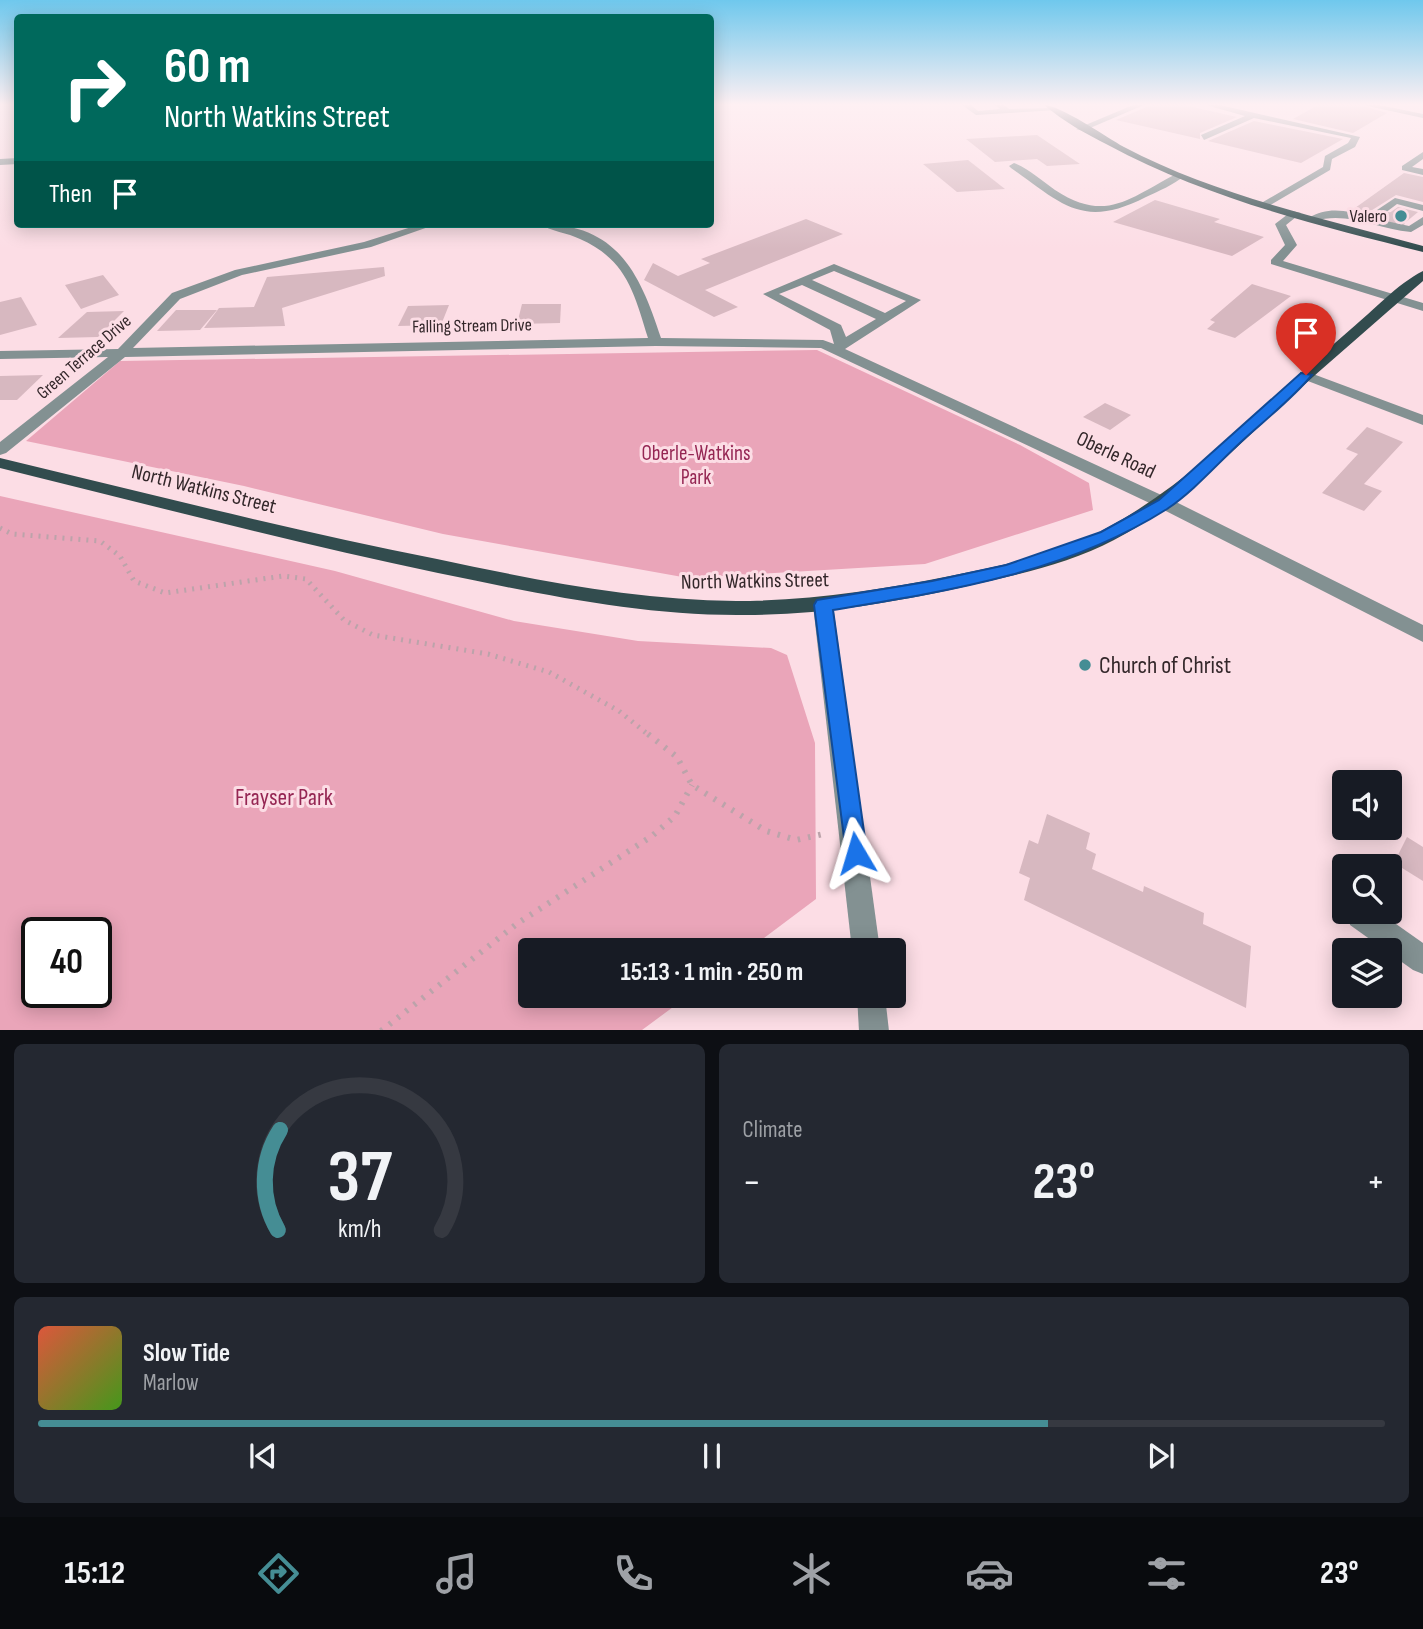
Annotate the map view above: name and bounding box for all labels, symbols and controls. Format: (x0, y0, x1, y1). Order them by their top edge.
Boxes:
text: 60 m (164, 38, 251, 97)
icon: right (49, 42, 140, 133)
text: North Watkins Street (164, 98, 390, 137)
icon: arrive (106, 175, 144, 213)
text: Then (49, 179, 92, 210)
place label: Valero (1350, 206, 1387, 227)
marker: Valero (1393, 208, 1409, 224)
pin (1276, 303, 1336, 375)
street label: Green Terrace Drive (33, 310, 135, 404)
street label: Falling Stream Drive (412, 314, 532, 338)
icon: arrive (1287, 314, 1325, 352)
street label: Oberle Road (1073, 426, 1159, 484)
park label: Oberle-Watkins Park (641, 441, 751, 490)
street label: North Watkins Street (129, 459, 279, 519)
street label: North Watkins Street (681, 567, 829, 595)
place label: Church of Christ (1099, 651, 1231, 680)
marker: Church of Christ (1077, 657, 1093, 673)
map controls (1332, 770, 1402, 1008)
button: sound (1332, 770, 1402, 840)
park label: Frayser Park (235, 783, 333, 812)
position arrow (819, 816, 893, 890)
button: search (1332, 854, 1402, 924)
speed limit sign: 40 (21, 917, 112, 1008)
button: layers (1332, 938, 1402, 1008)
text: 15:13 · 1 min · 250 m (621, 957, 803, 988)
text: Climate (743, 1116, 802, 1144)
text: 37 (327, 1134, 392, 1222)
text: 23° (1033, 1151, 1095, 1214)
text: − (743, 1160, 761, 1205)
text: + (1366, 1160, 1385, 1205)
text: km/h (338, 1213, 381, 1244)
text: Slow Tide (143, 1338, 230, 1369)
text: Marlow (143, 1369, 199, 1397)
icon: previous (244, 1437, 282, 1475)
icon: pause (693, 1437, 731, 1475)
icon: next (1142, 1437, 1180, 1475)
icon: directions (254, 1549, 303, 1598)
icon: music (432, 1549, 481, 1598)
icon: phone (609, 1549, 658, 1598)
icon: climate (787, 1549, 836, 1598)
icon: car (965, 1549, 1014, 1598)
icon: filters (1142, 1549, 1191, 1598)
text: 15:12 (64, 1554, 125, 1593)
text: 23° (1320, 1554, 1359, 1593)

